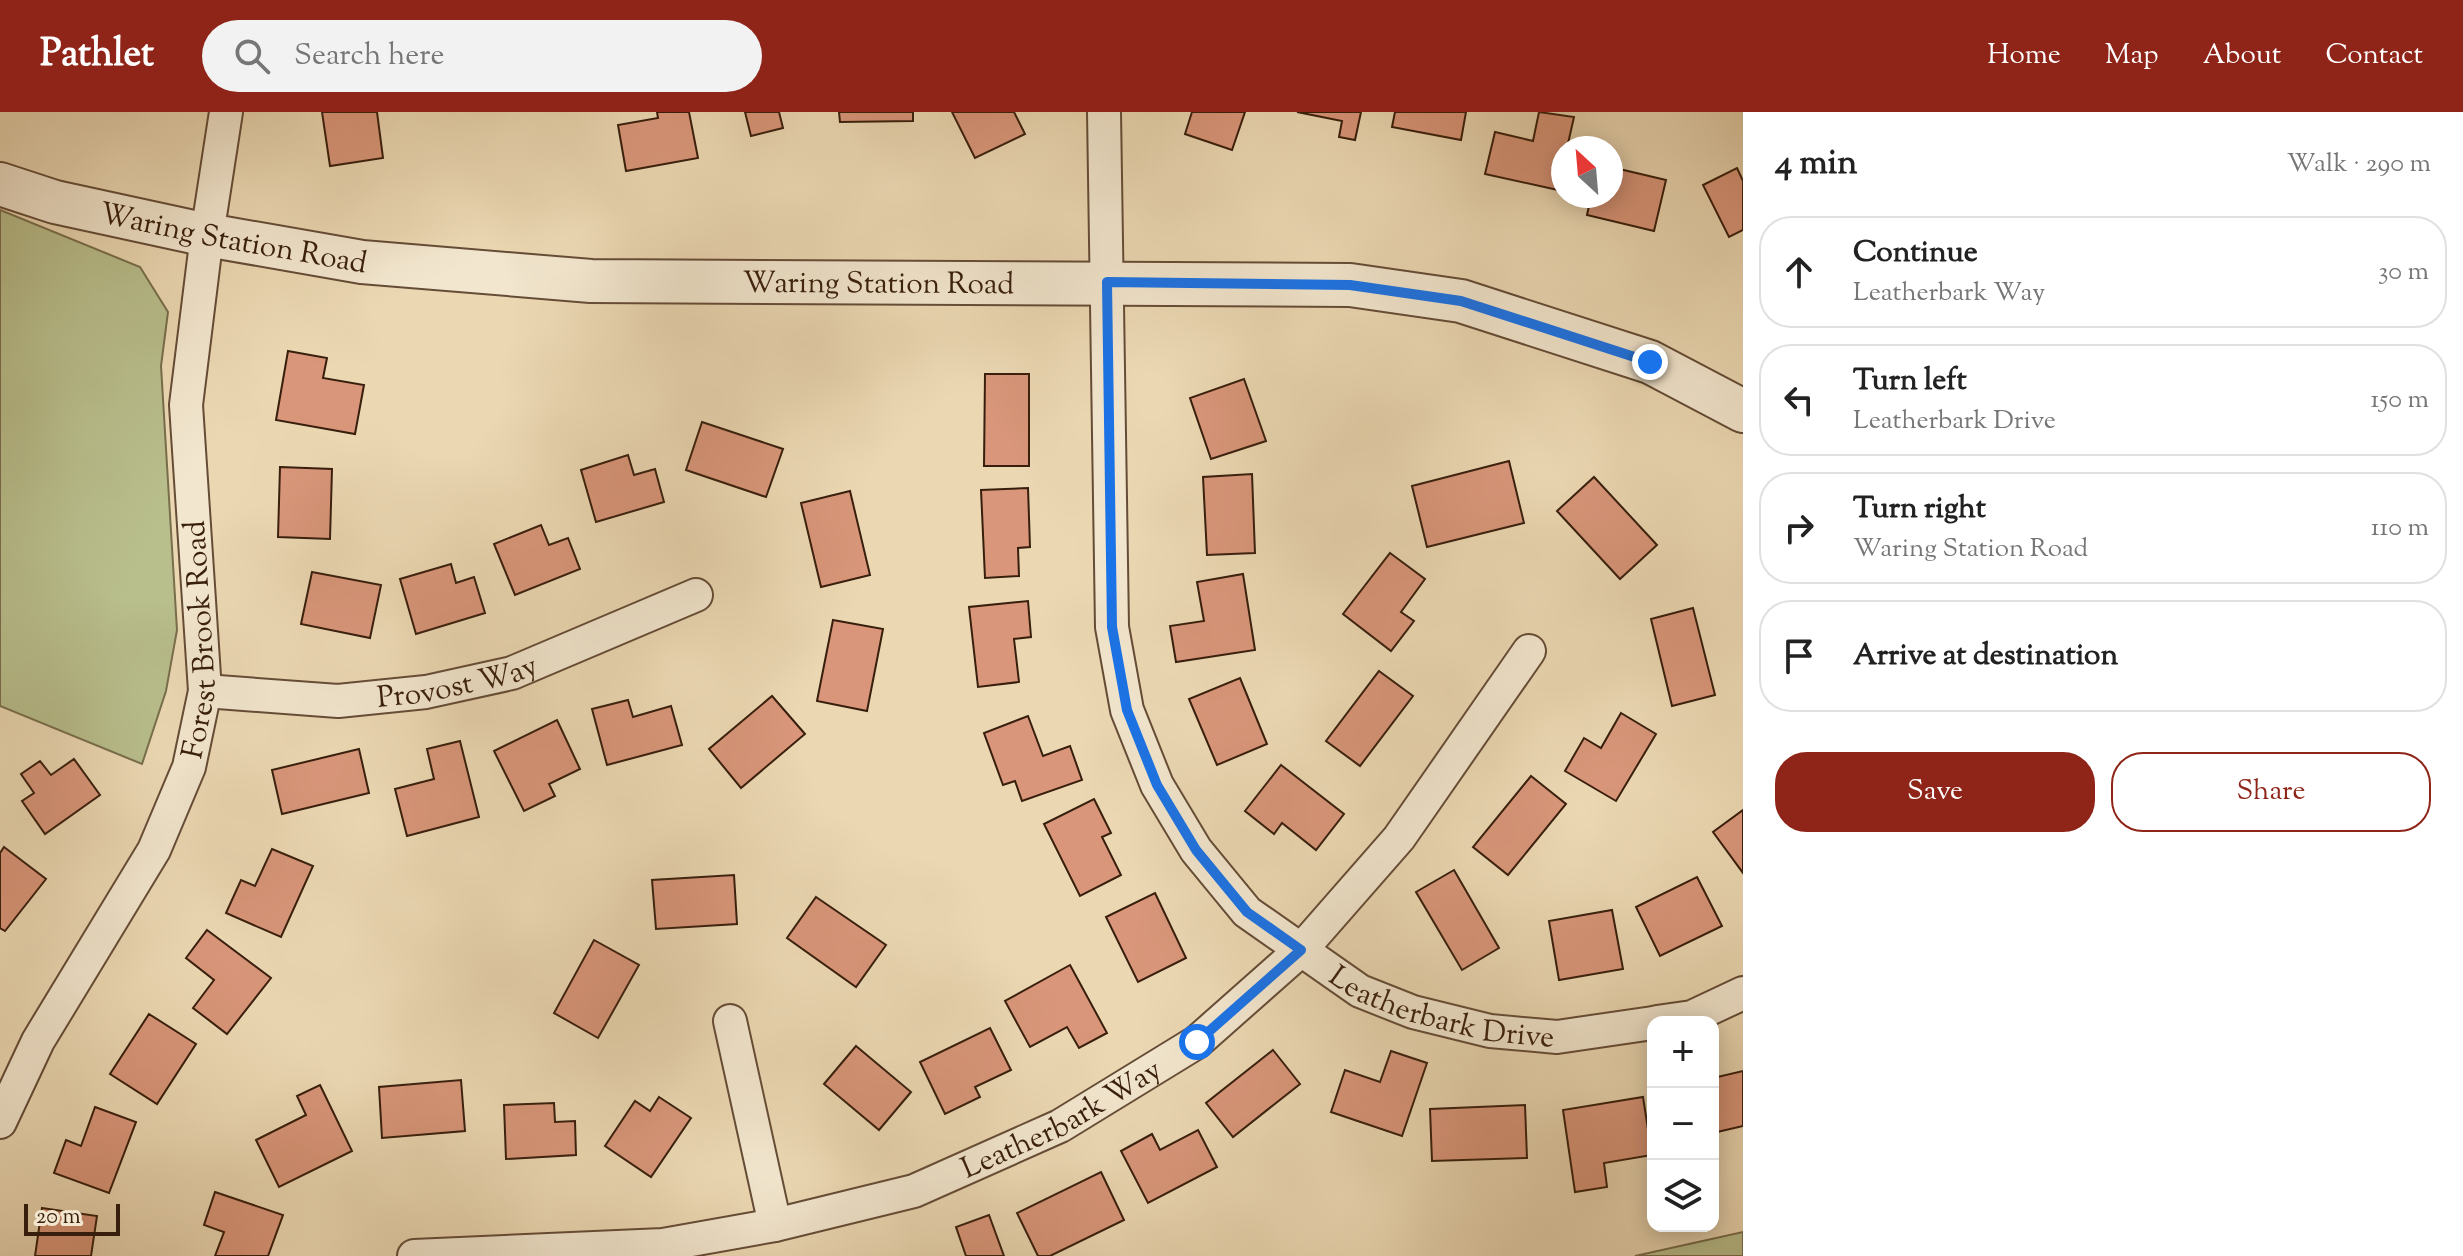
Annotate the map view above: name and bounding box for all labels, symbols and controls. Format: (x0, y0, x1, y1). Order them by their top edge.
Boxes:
search box (202, 20, 762, 92)
text: Pathlet (40, 29, 154, 83)
icon: search (230, 34, 274, 78)
text: Search here (294, 35, 445, 78)
text: Home (1987, 36, 2061, 76)
text: Map (2105, 36, 2159, 76)
text: About (2203, 36, 2281, 76)
text: Contact (2325, 36, 2423, 76)
north arrow (1551, 136, 1623, 208)
text: 4 min (1775, 140, 1857, 189)
text: Walk · 290 m (2287, 146, 2431, 183)
street label: Waring Station Road (95, 193, 370, 287)
text: Continue (1853, 232, 1978, 275)
icon: ahead (1777, 250, 1821, 294)
text: 30 m (2378, 254, 2429, 291)
street label: Waring Station Road (743, 263, 1014, 307)
text: Leatherbark Way (1853, 275, 2045, 312)
route end (1632, 344, 1668, 380)
text: Turn left (1853, 360, 1967, 403)
icon: left (1777, 378, 1821, 422)
text: 150 m (2370, 382, 2429, 419)
text: Leatherbark Drive (1853, 403, 2056, 440)
text: Turn right (1853, 488, 1986, 531)
icon: right (1777, 506, 1821, 550)
text: 110 m (2371, 510, 2429, 547)
street label: Forest Brook Road (172, 519, 229, 763)
text: Waring Station Road (1853, 531, 2088, 568)
icon: arrive (1777, 634, 1821, 678)
text: Arrive at destination (1853, 635, 2118, 678)
street label: Provost Way (375, 646, 545, 721)
button: Save (1775, 752, 2095, 832)
button: Share (2111, 752, 2431, 832)
street label: Leatherbark Drive (1319, 956, 1556, 1061)
map controls (1647, 1016, 1719, 1232)
button: + (1647, 1016, 1719, 1088)
route start (1179, 1024, 1215, 1060)
street label: Leatherbark Way (955, 1050, 1171, 1191)
button: − (1647, 1088, 1719, 1160)
button: layers (1647, 1160, 1719, 1232)
scale bar (24, 1200, 120, 1236)
text: 20 m (36, 1202, 81, 1234)

